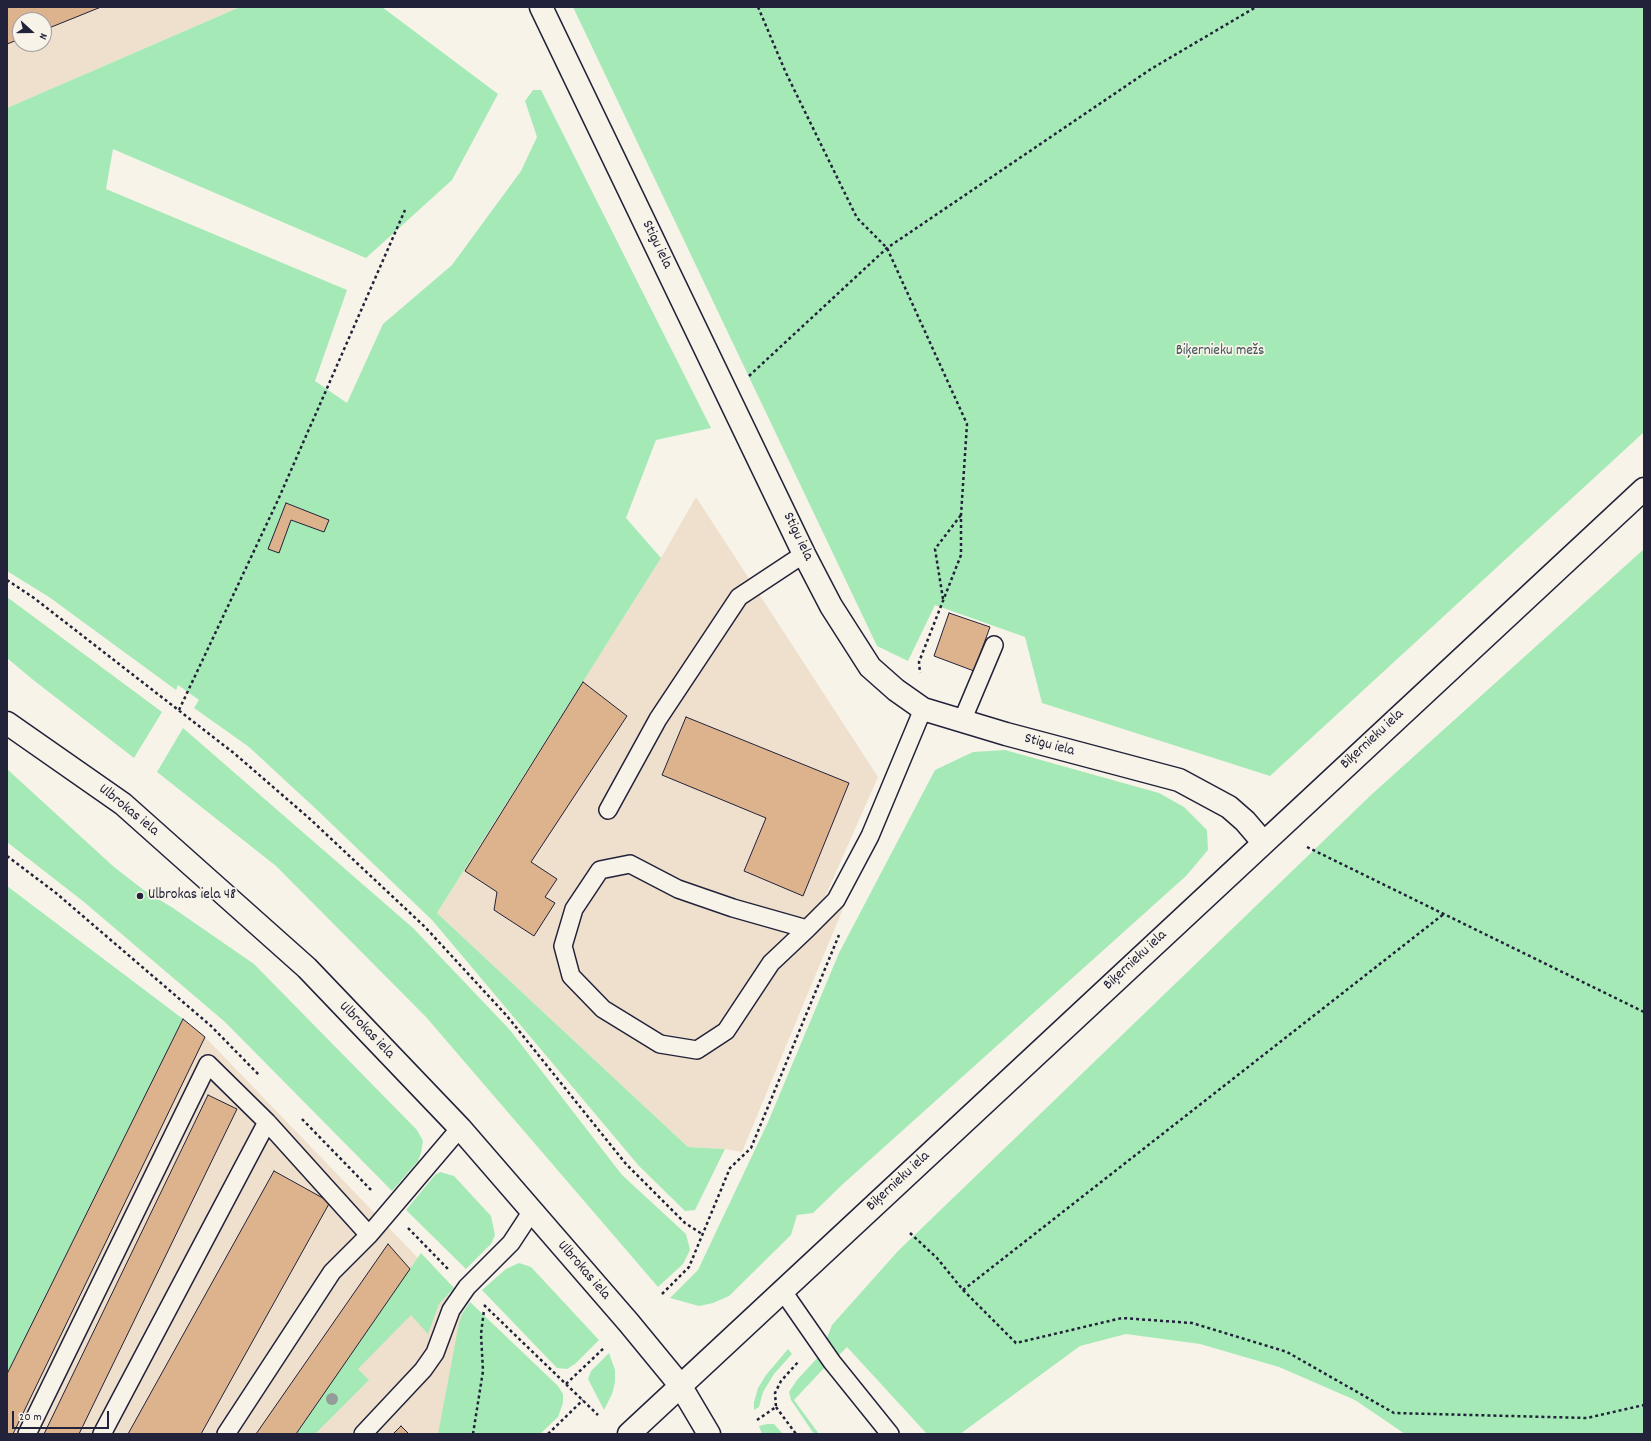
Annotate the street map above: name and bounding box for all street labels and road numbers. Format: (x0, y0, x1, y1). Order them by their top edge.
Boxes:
street label: Stigu iela (637, 218, 675, 272)
street label: Stigu iela (778, 510, 816, 564)
street label: Biķernieku iela (1338, 706, 1408, 774)
street label: Stigu iela (1022, 731, 1076, 761)
street label: Ulbrokas iela (94, 781, 162, 841)
street label: Biķernieku iela (1101, 927, 1171, 995)
street label: Ulbrokas iela (334, 999, 398, 1063)
street label: Biķernieku iela (864, 1148, 934, 1216)
street label: Ulbrokas iela (552, 1238, 614, 1304)

